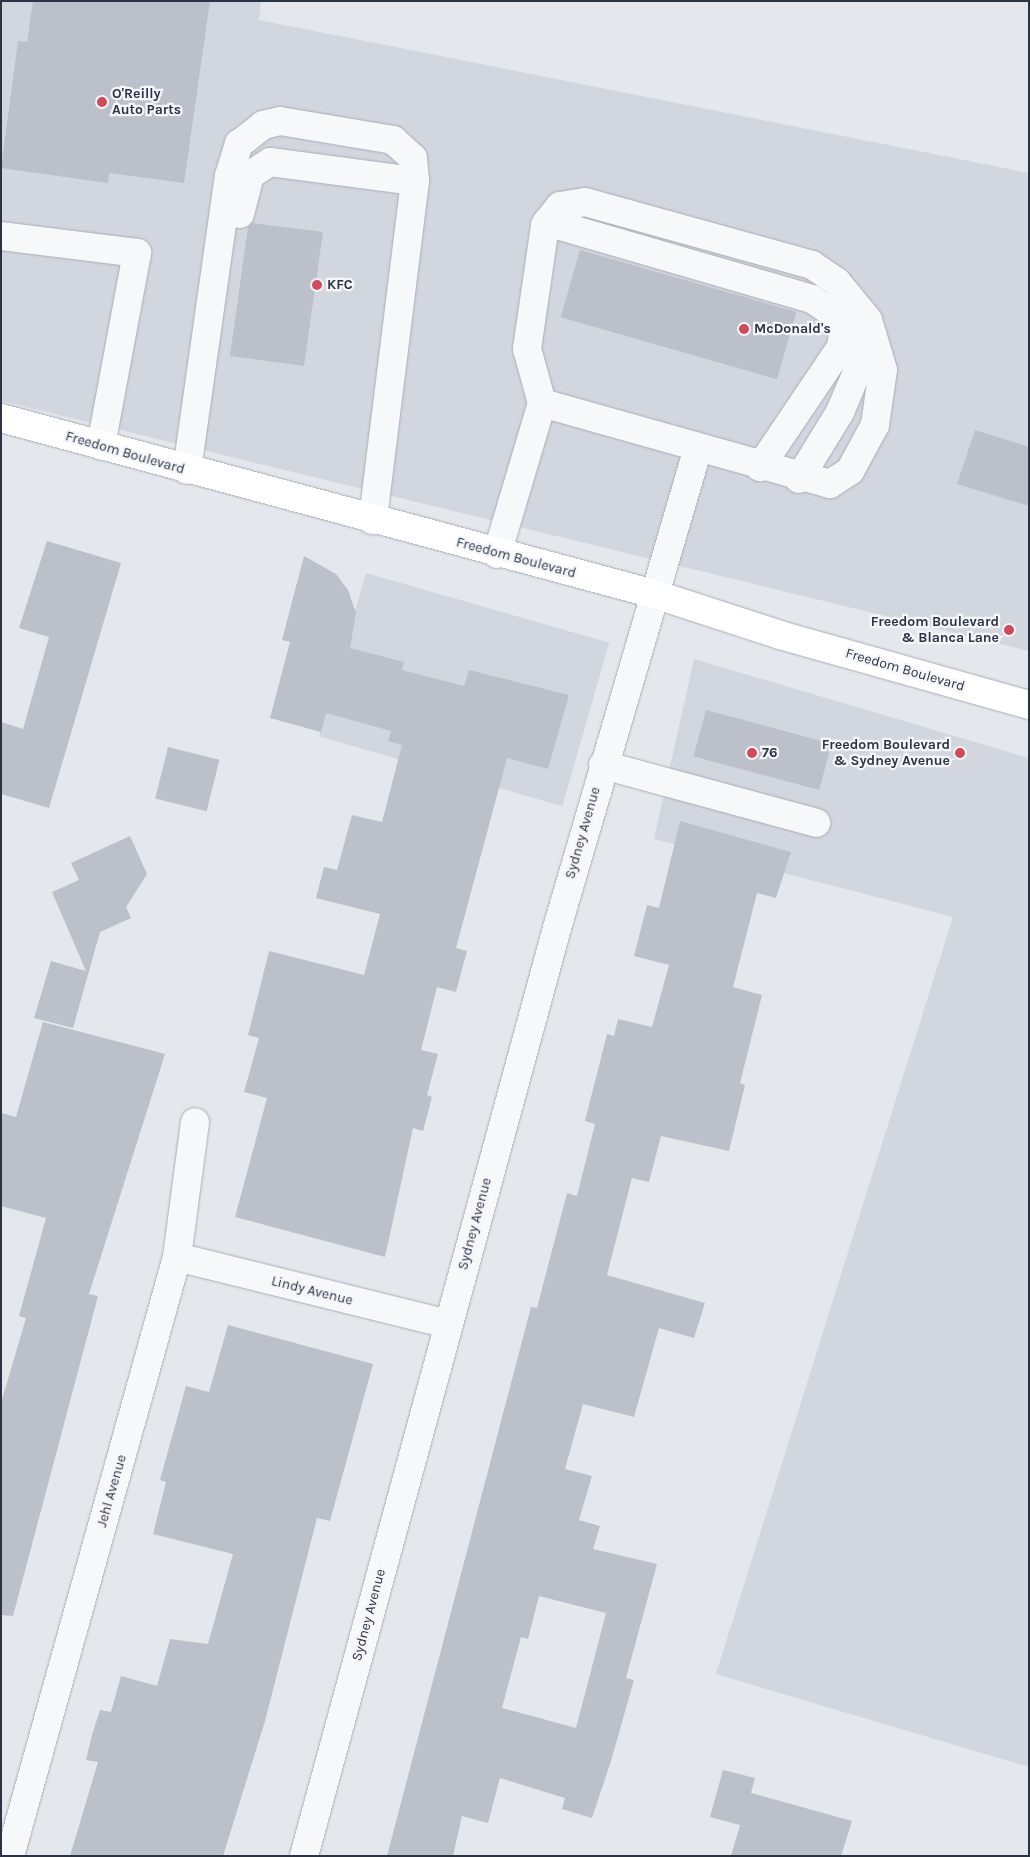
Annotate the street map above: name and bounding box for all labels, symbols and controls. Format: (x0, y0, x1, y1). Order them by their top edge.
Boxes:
place label: O'Reilly Auto Parts (112, 86, 181, 118)
marker: O'Reilly Auto Parts (96, 96, 108, 108)
place label: KFC (327, 277, 353, 293)
marker: KFC (311, 279, 323, 291)
place label: McDonald's (754, 321, 831, 337)
marker: McDonald's (738, 323, 750, 335)
street label: Freedom Boulevard (63, 428, 187, 478)
street label: Freedom Boulevard (454, 534, 578, 582)
place label: Freedom Boulevard & Blanca Lane (871, 614, 999, 646)
marker: Freedom Boulevard & Blanca Lane (1003, 624, 1015, 636)
street label: Freedom Boulevard (843, 645, 967, 695)
place label: Freedom Boulevard & Sydney Avenue (822, 737, 950, 770)
place label: 76 (762, 745, 777, 761)
marker: 76 (746, 747, 758, 759)
marker: Freedom Boulevard & Sydney Avenue (954, 747, 966, 759)
street label: Sydney Avenue (562, 785, 604, 881)
street label: Sydney Avenue (455, 1176, 495, 1272)
street label: Lindy Avenue (270, 1273, 354, 1309)
street label: Jehl Avenue (94, 1453, 130, 1529)
street label: Sydney Avenue (349, 1567, 389, 1663)

